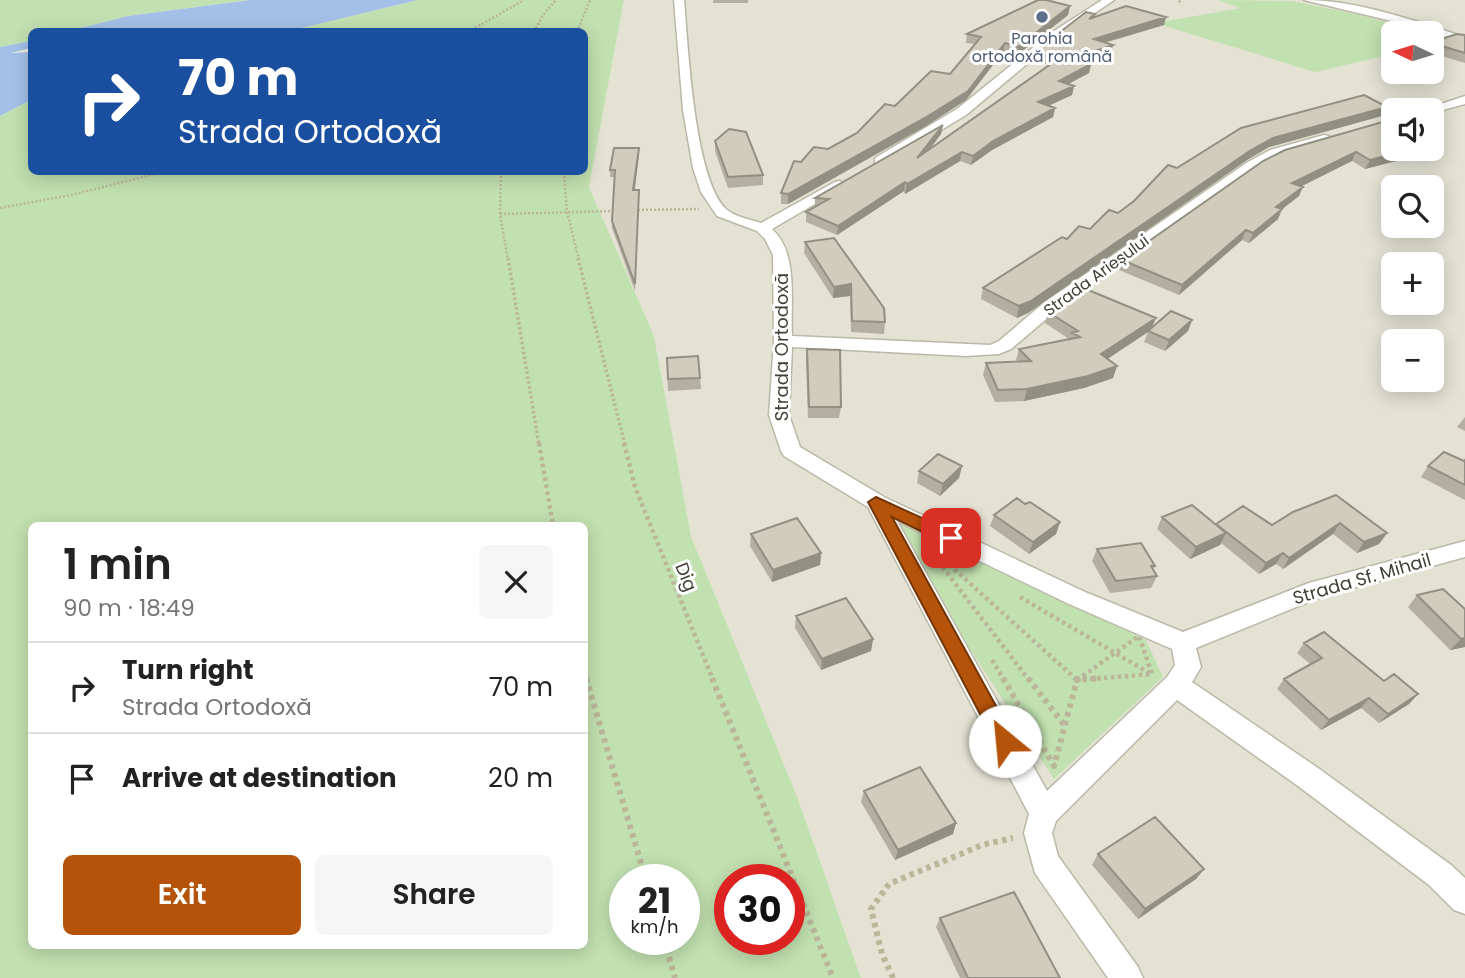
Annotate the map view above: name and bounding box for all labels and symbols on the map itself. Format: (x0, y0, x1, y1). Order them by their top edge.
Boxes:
marker: Parohia ortodoxă română (1034, 9, 1050, 25)
north arrow (1381, 21, 1444, 84)
place label: Parohia ortodoxă română (972, 27, 1112, 68)
street label: Strada Arieșului (1039, 229, 1154, 322)
street label: Strada Ortodoxă (769, 273, 794, 421)
pin (921, 508, 981, 568)
street label: Strada Sf. Mihail (1290, 547, 1434, 610)
street label: Dig (669, 559, 704, 595)
position arrow (968, 704, 1042, 778)
speed limit sign: 30 (714, 864, 805, 955)

